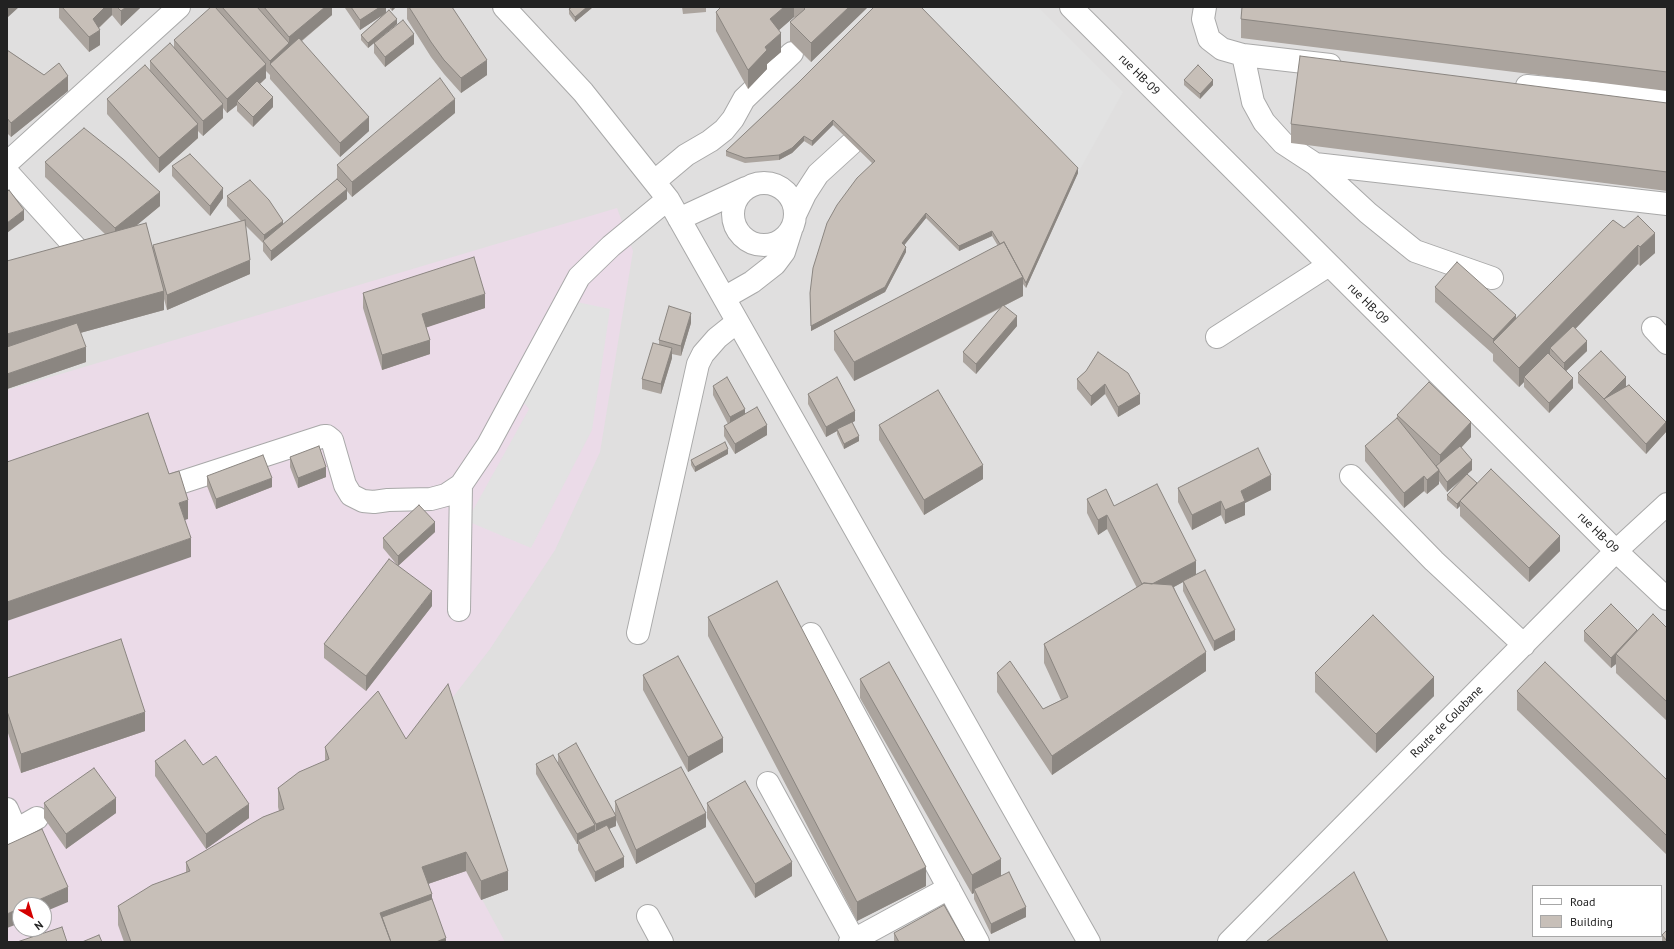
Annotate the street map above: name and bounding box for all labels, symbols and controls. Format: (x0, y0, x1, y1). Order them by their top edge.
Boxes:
street label: rue HB-09 (1115, 51, 1163, 99)
street label: rue HB-09 (1344, 280, 1392, 328)
street label: rue HB-09 (1574, 509, 1622, 557)
street label: Route de Colobane (1408, 683, 1486, 761)
legend (1532, 885, 1662, 937)
text: Road (1570, 894, 1595, 909)
north arrow (12, 897, 52, 937)
text: Building (1570, 914, 1613, 929)
text: N (32, 918, 46, 933)

